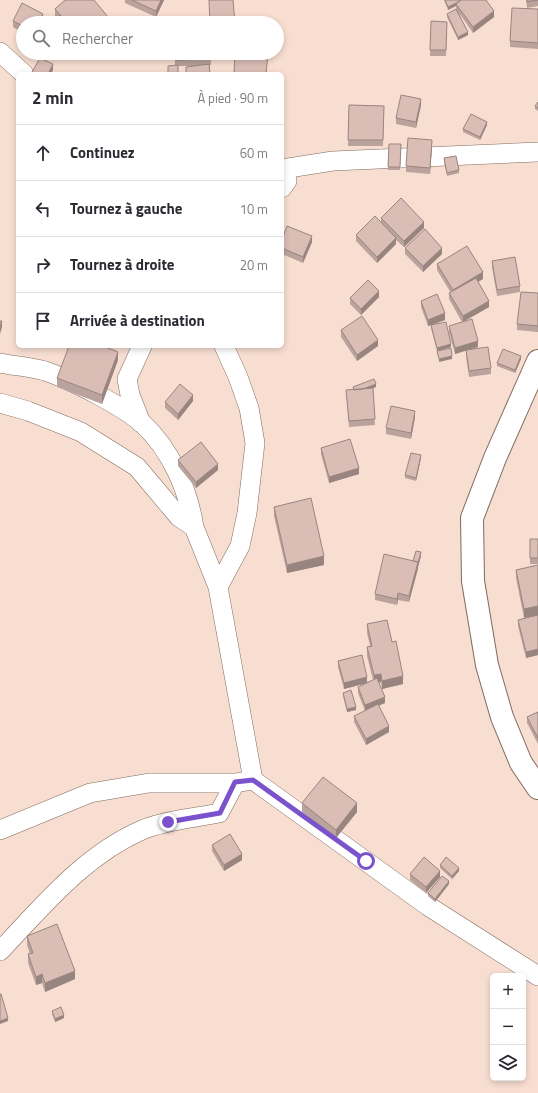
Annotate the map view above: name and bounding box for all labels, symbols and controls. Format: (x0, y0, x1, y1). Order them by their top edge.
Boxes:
search box (16, 16, 284, 60)
icon: search (30, 27, 52, 49)
text: Rechercher (62, 27, 133, 50)
text: 2 min (32, 85, 73, 111)
text: À pied · 90 m (197, 88, 268, 108)
text: Continuez (70, 141, 135, 164)
icon: ahead (32, 142, 54, 164)
text: 60 m (240, 143, 268, 163)
text: Tournez à gauche (70, 197, 182, 220)
icon: left (32, 198, 54, 220)
text: 10 m (240, 199, 268, 219)
text: Tournez à droite (70, 253, 175, 276)
icon: right (32, 254, 54, 276)
text: 20 m (240, 255, 268, 275)
text: Arrivée à destination (70, 309, 205, 332)
icon: arrive (32, 310, 54, 332)
route end (159, 813, 177, 831)
route start (357, 852, 375, 870)
map controls (490, 973, 526, 1081)
button: + (490, 973, 526, 1009)
button: − (490, 1009, 526, 1045)
button: layers (490, 1045, 526, 1081)

